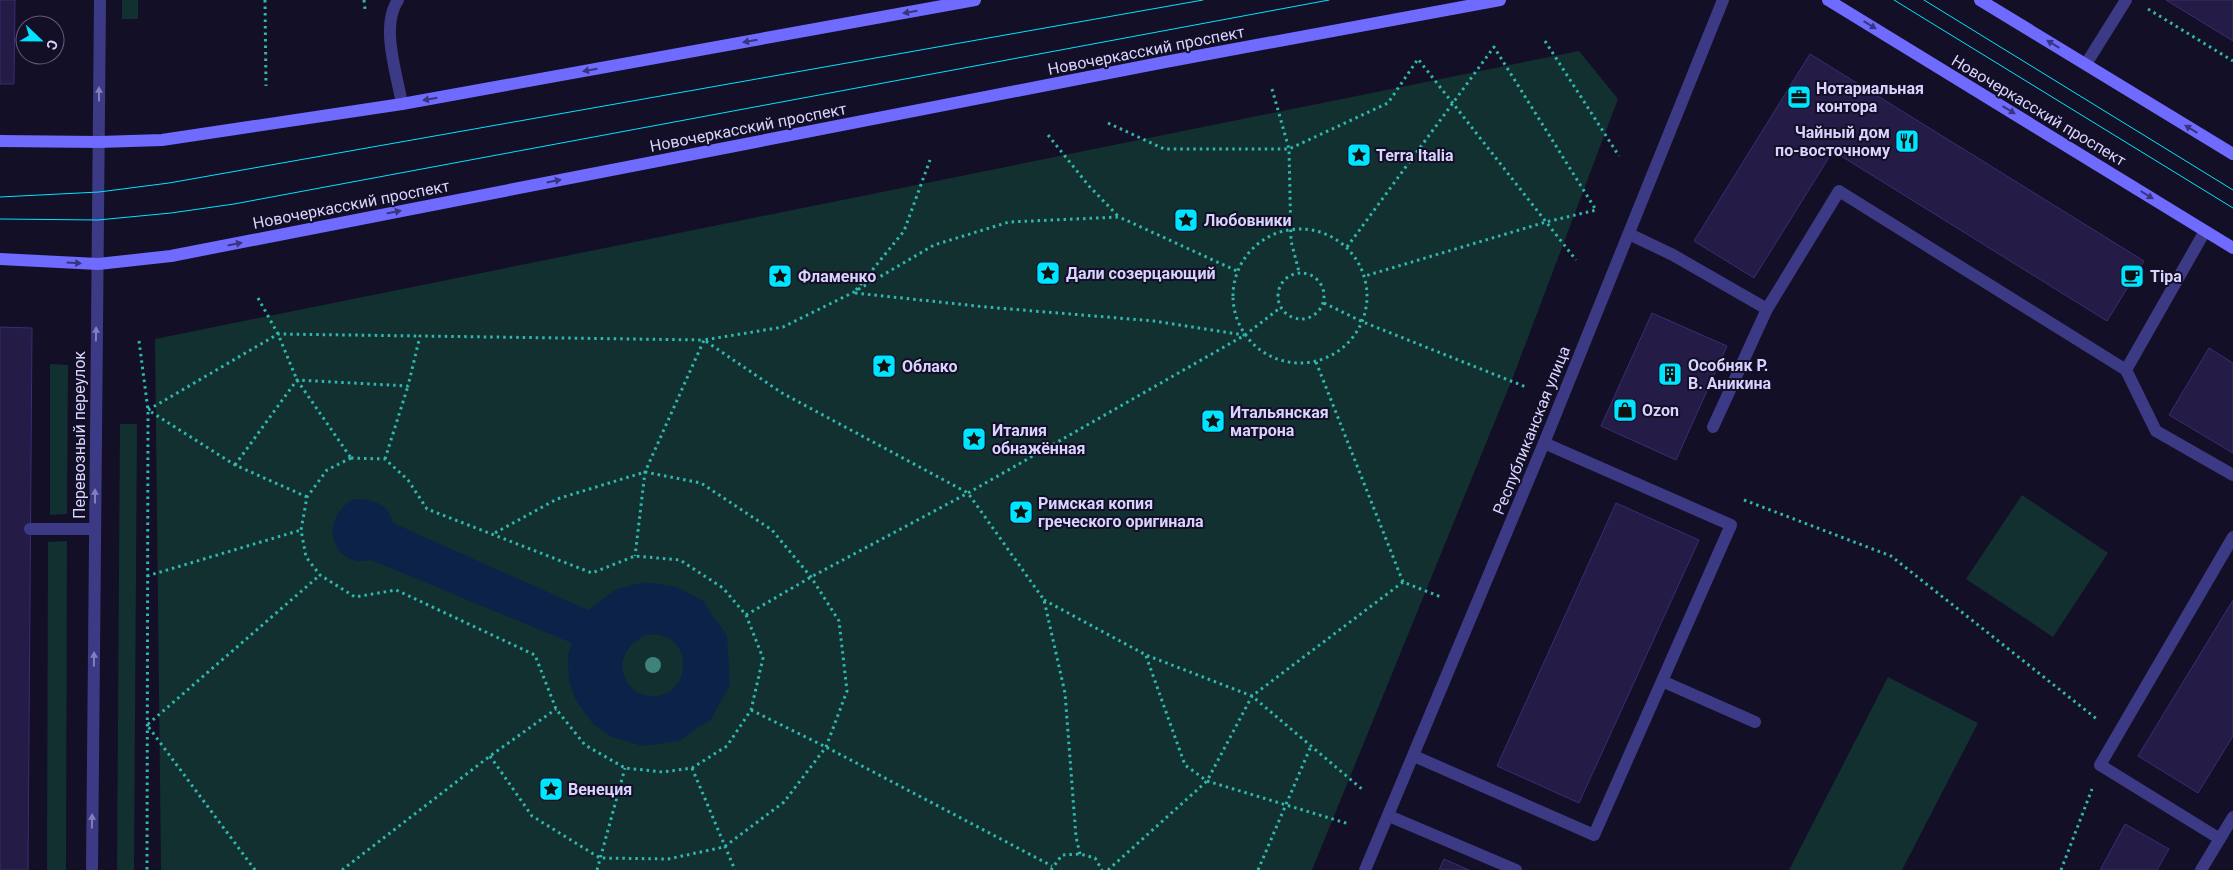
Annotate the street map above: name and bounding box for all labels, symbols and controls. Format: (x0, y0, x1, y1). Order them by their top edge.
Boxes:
one-way arrow (901, 8, 917, 16)
north arrow (15, 15, 65, 65)
one-way arrow (1864, 21, 1877, 30)
street label: Новочеркасский проспект (1046, 22, 1246, 79)
one-way arrow (741, 37, 757, 45)
text: С (43, 38, 61, 52)
one-way arrow (2046, 40, 2059, 49)
street label: Новочеркасский проспект (1948, 51, 2130, 170)
one-way arrow (582, 66, 598, 74)
place label: Нотариальная контора (1816, 79, 1924, 116)
office icon: Нотариальная контора (1786, 84, 1812, 110)
one-way arrow (95, 85, 103, 101)
one-way arrow (422, 95, 438, 103)
street label: Новочеркасский проспект (648, 99, 848, 156)
one-way arrow (2002, 106, 2015, 115)
place label: Чайный дом по-восточному (1775, 123, 1891, 160)
one-way arrow (2185, 124, 2198, 133)
restaurant icon: Чайный дом по-восточному (1894, 128, 1920, 154)
place icon: Terra Italia (1346, 142, 1372, 168)
place label: Terra Italia (1376, 146, 1454, 165)
street label: Новочеркасский проспект (251, 176, 451, 233)
one-way arrow (546, 177, 562, 185)
one-way arrow (2141, 191, 2154, 200)
place icon: Любовники (1173, 207, 1199, 233)
one-way arrow (387, 208, 403, 216)
place label: Любовники (1204, 211, 1292, 230)
one-way arrow (227, 239, 243, 247)
one-way arrow (66, 259, 82, 267)
place icon: Дали созерцающий (1035, 260, 1061, 286)
place icon: Фламенко (767, 263, 793, 289)
cafe icon: Tipa (2119, 263, 2145, 289)
place label: Дали созерцающий (1066, 264, 1216, 283)
place label: Фламенко (798, 267, 876, 286)
place label: Tipa (2150, 267, 2182, 286)
one-way arrow (92, 326, 100, 342)
street label: Республиканская улица (1489, 343, 1574, 517)
street label: Перевозный переулок (70, 351, 89, 519)
place icon: Облако (871, 353, 897, 379)
place label: Особняк Р. В. Аникина (1688, 356, 1772, 393)
place label: Облако (902, 357, 957, 376)
building icon: Особняк Р. В. Аникина (1657, 361, 1683, 387)
shop icon: Ozon (1612, 397, 1638, 423)
place label: Ozon (1642, 401, 1679, 420)
place label: Итальянская матрона (1230, 403, 1329, 440)
place icon: Итальянская матрона (1200, 408, 1226, 434)
place label: Италия обнажённая (992, 421, 1085, 458)
place icon: Италия обнажённая (961, 426, 987, 452)
one-way arrow (91, 488, 99, 504)
place label: Римская копия греческого оригинала (1038, 494, 1204, 531)
place icon: Римская копия греческого оригинала (1008, 499, 1034, 525)
one-way arrow (90, 651, 98, 667)
place icon: Венеция (538, 776, 564, 802)
place label: Венеция (568, 780, 632, 799)
one-way arrow (89, 813, 97, 829)

